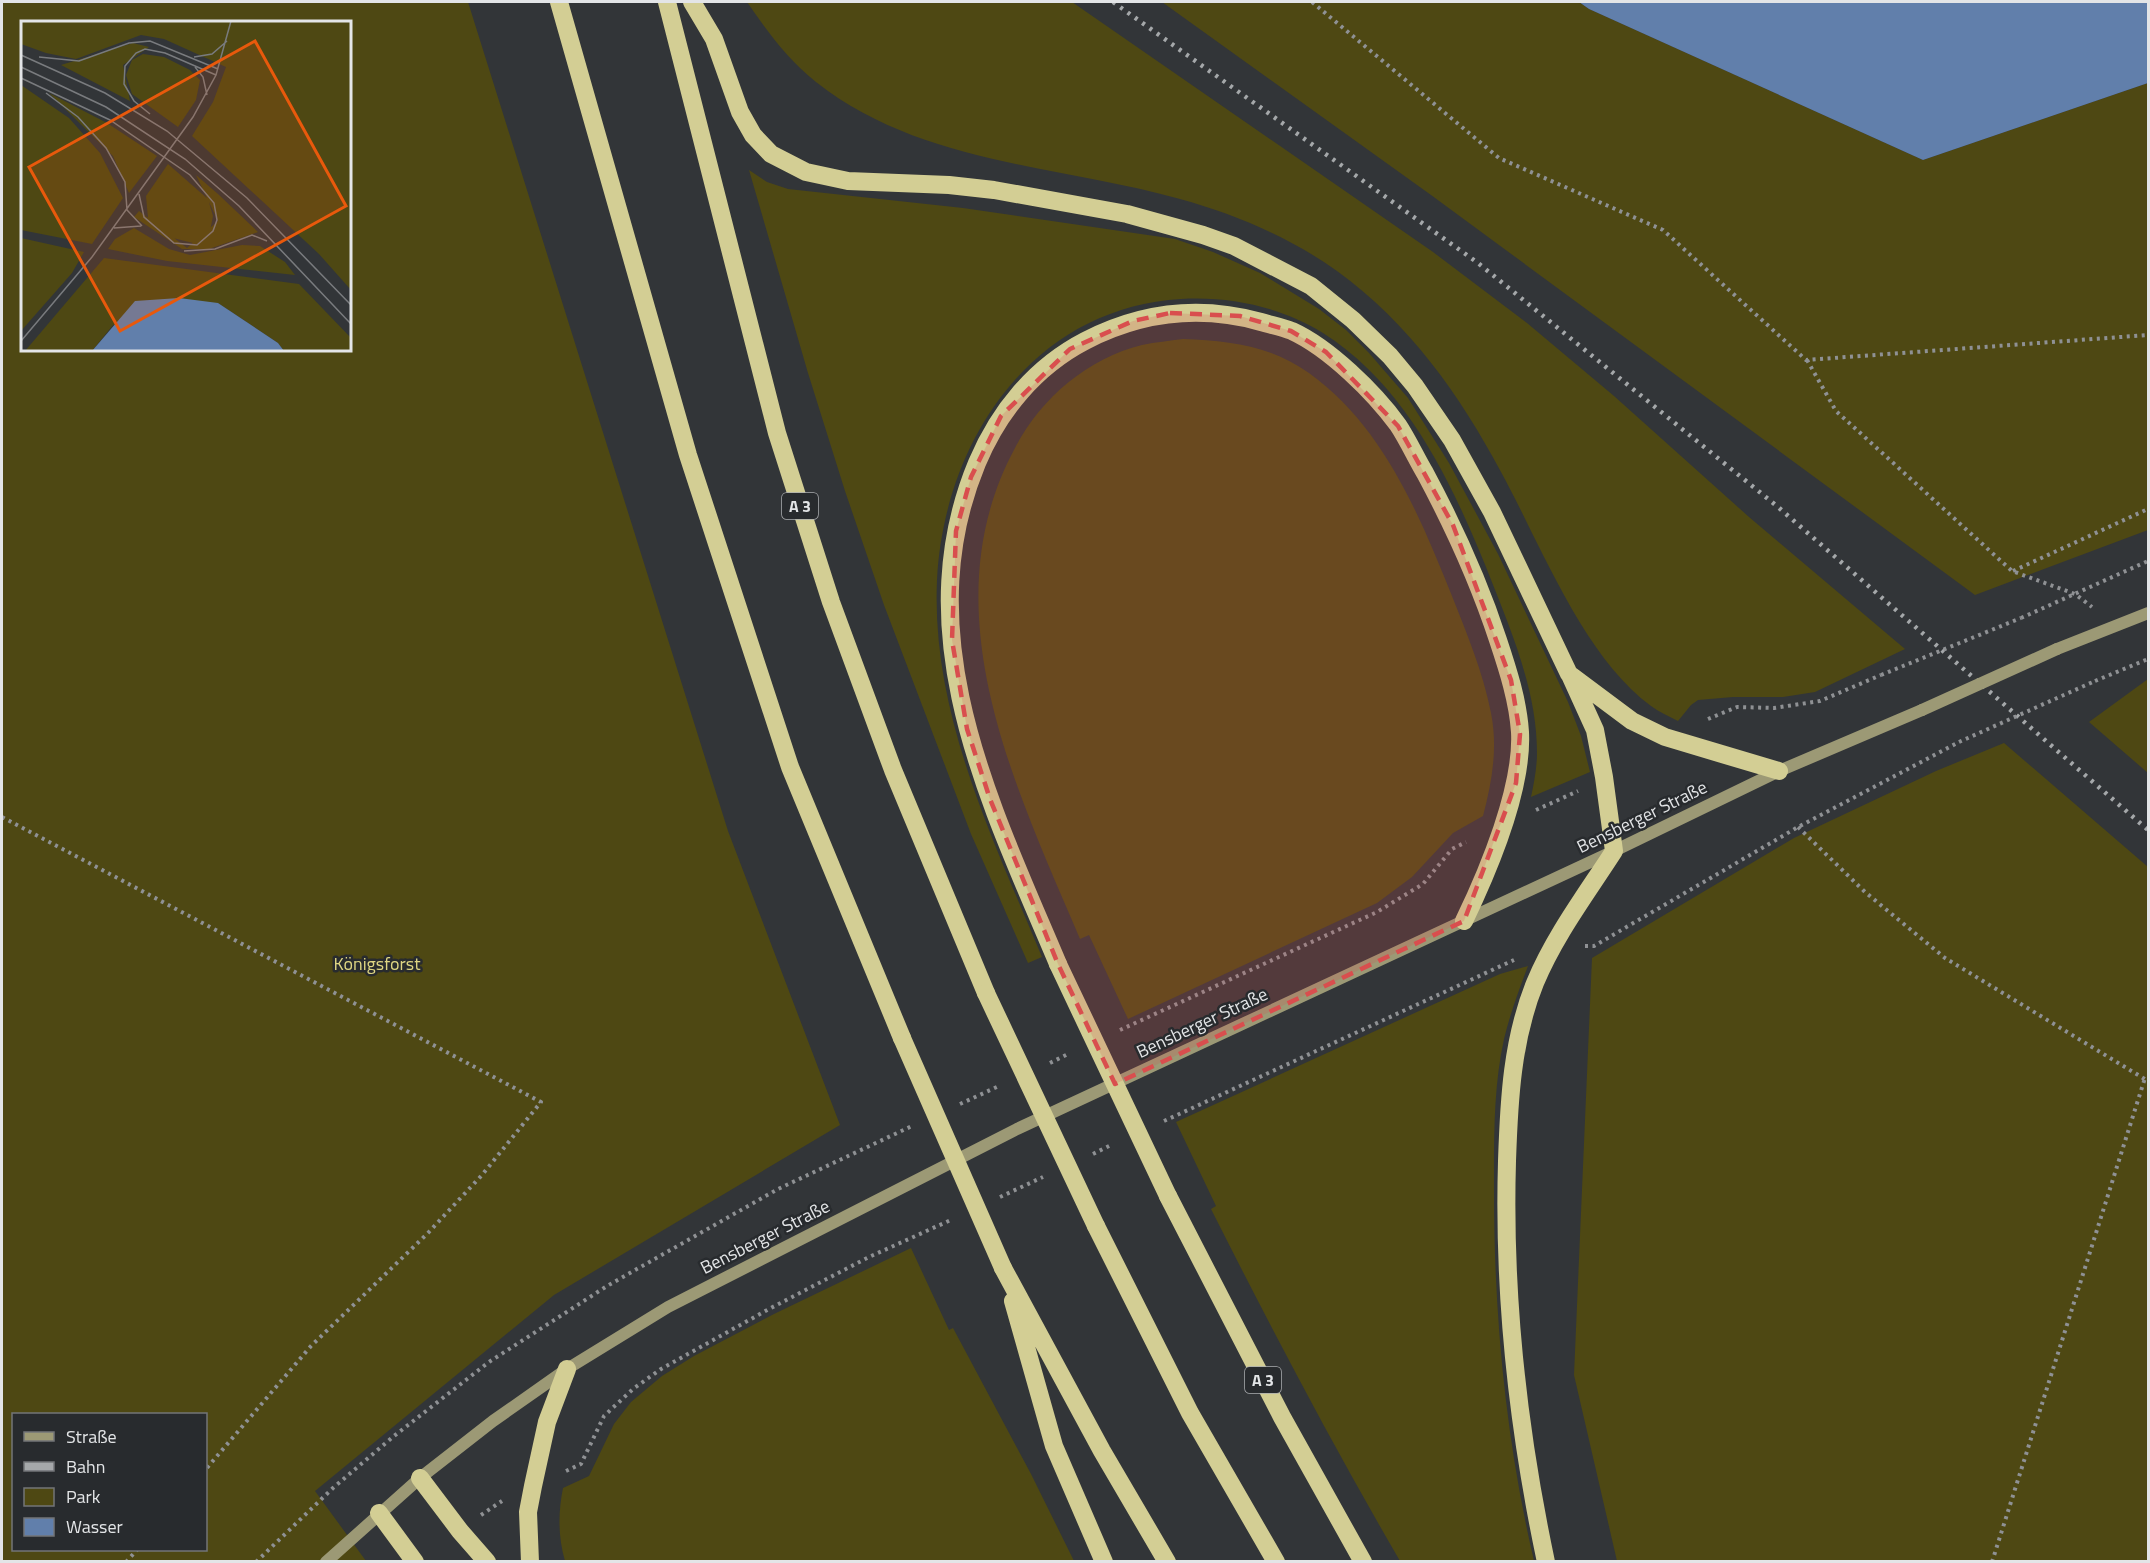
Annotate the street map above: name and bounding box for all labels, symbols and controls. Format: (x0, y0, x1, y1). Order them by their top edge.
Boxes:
inset map (21, 21, 351, 351)
road number: A 3 (782, 493, 818, 519)
street label: Bensberger Straße (1572, 773, 1712, 860)
park label: Königsforst (334, 950, 421, 977)
street label: Bensberger Straße (1132, 980, 1272, 1065)
street label: Bensberger Straße (695, 1192, 834, 1281)
road number: A 3 (1245, 1367, 1281, 1393)
legend (12, 1413, 207, 1551)
text: Straße (66, 1423, 117, 1450)
text: Bahn (66, 1453, 105, 1480)
text: Park (66, 1483, 101, 1510)
text: Wasser (66, 1513, 123, 1540)

